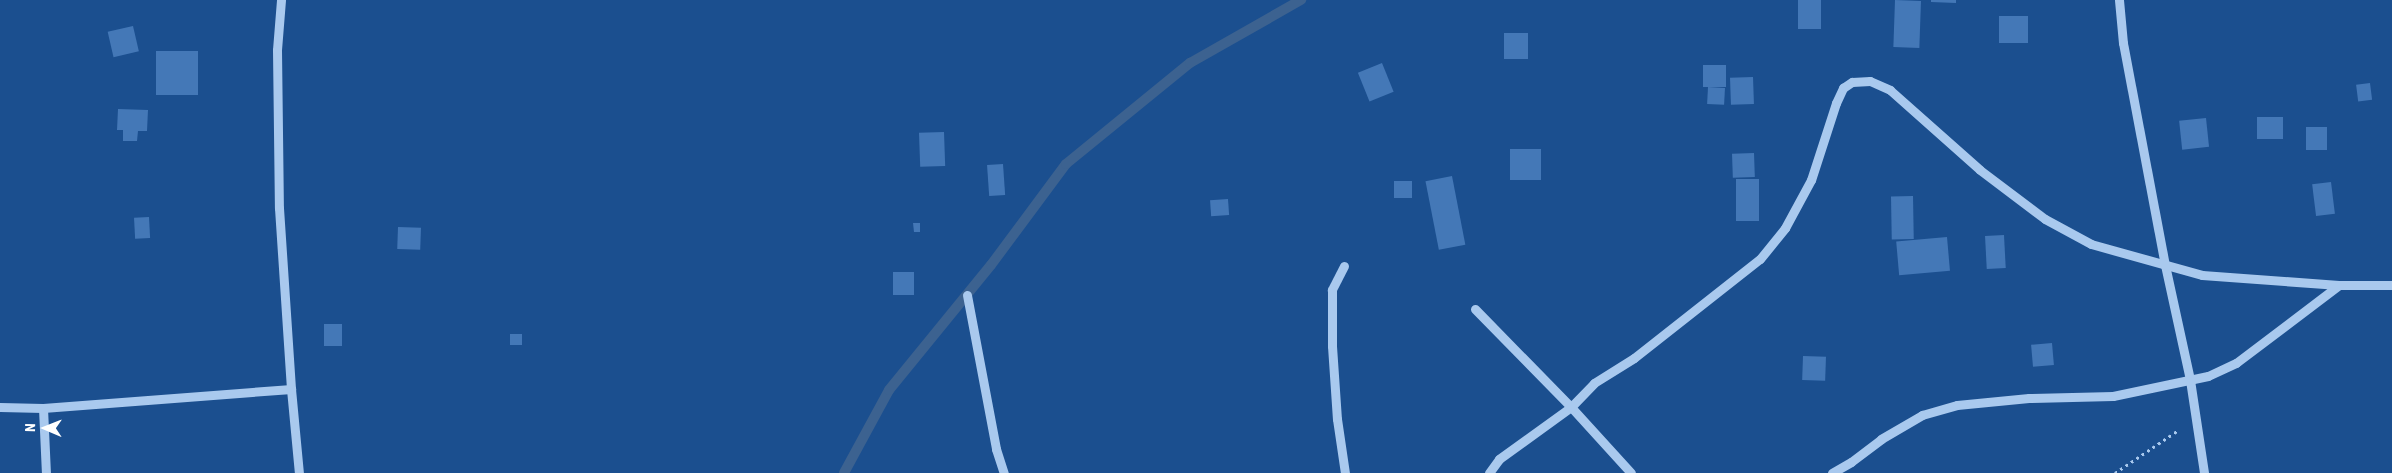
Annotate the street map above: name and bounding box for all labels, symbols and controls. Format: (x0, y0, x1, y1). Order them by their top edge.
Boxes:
north arrow (20, 403, 70, 453)
text: N (22, 423, 38, 432)

